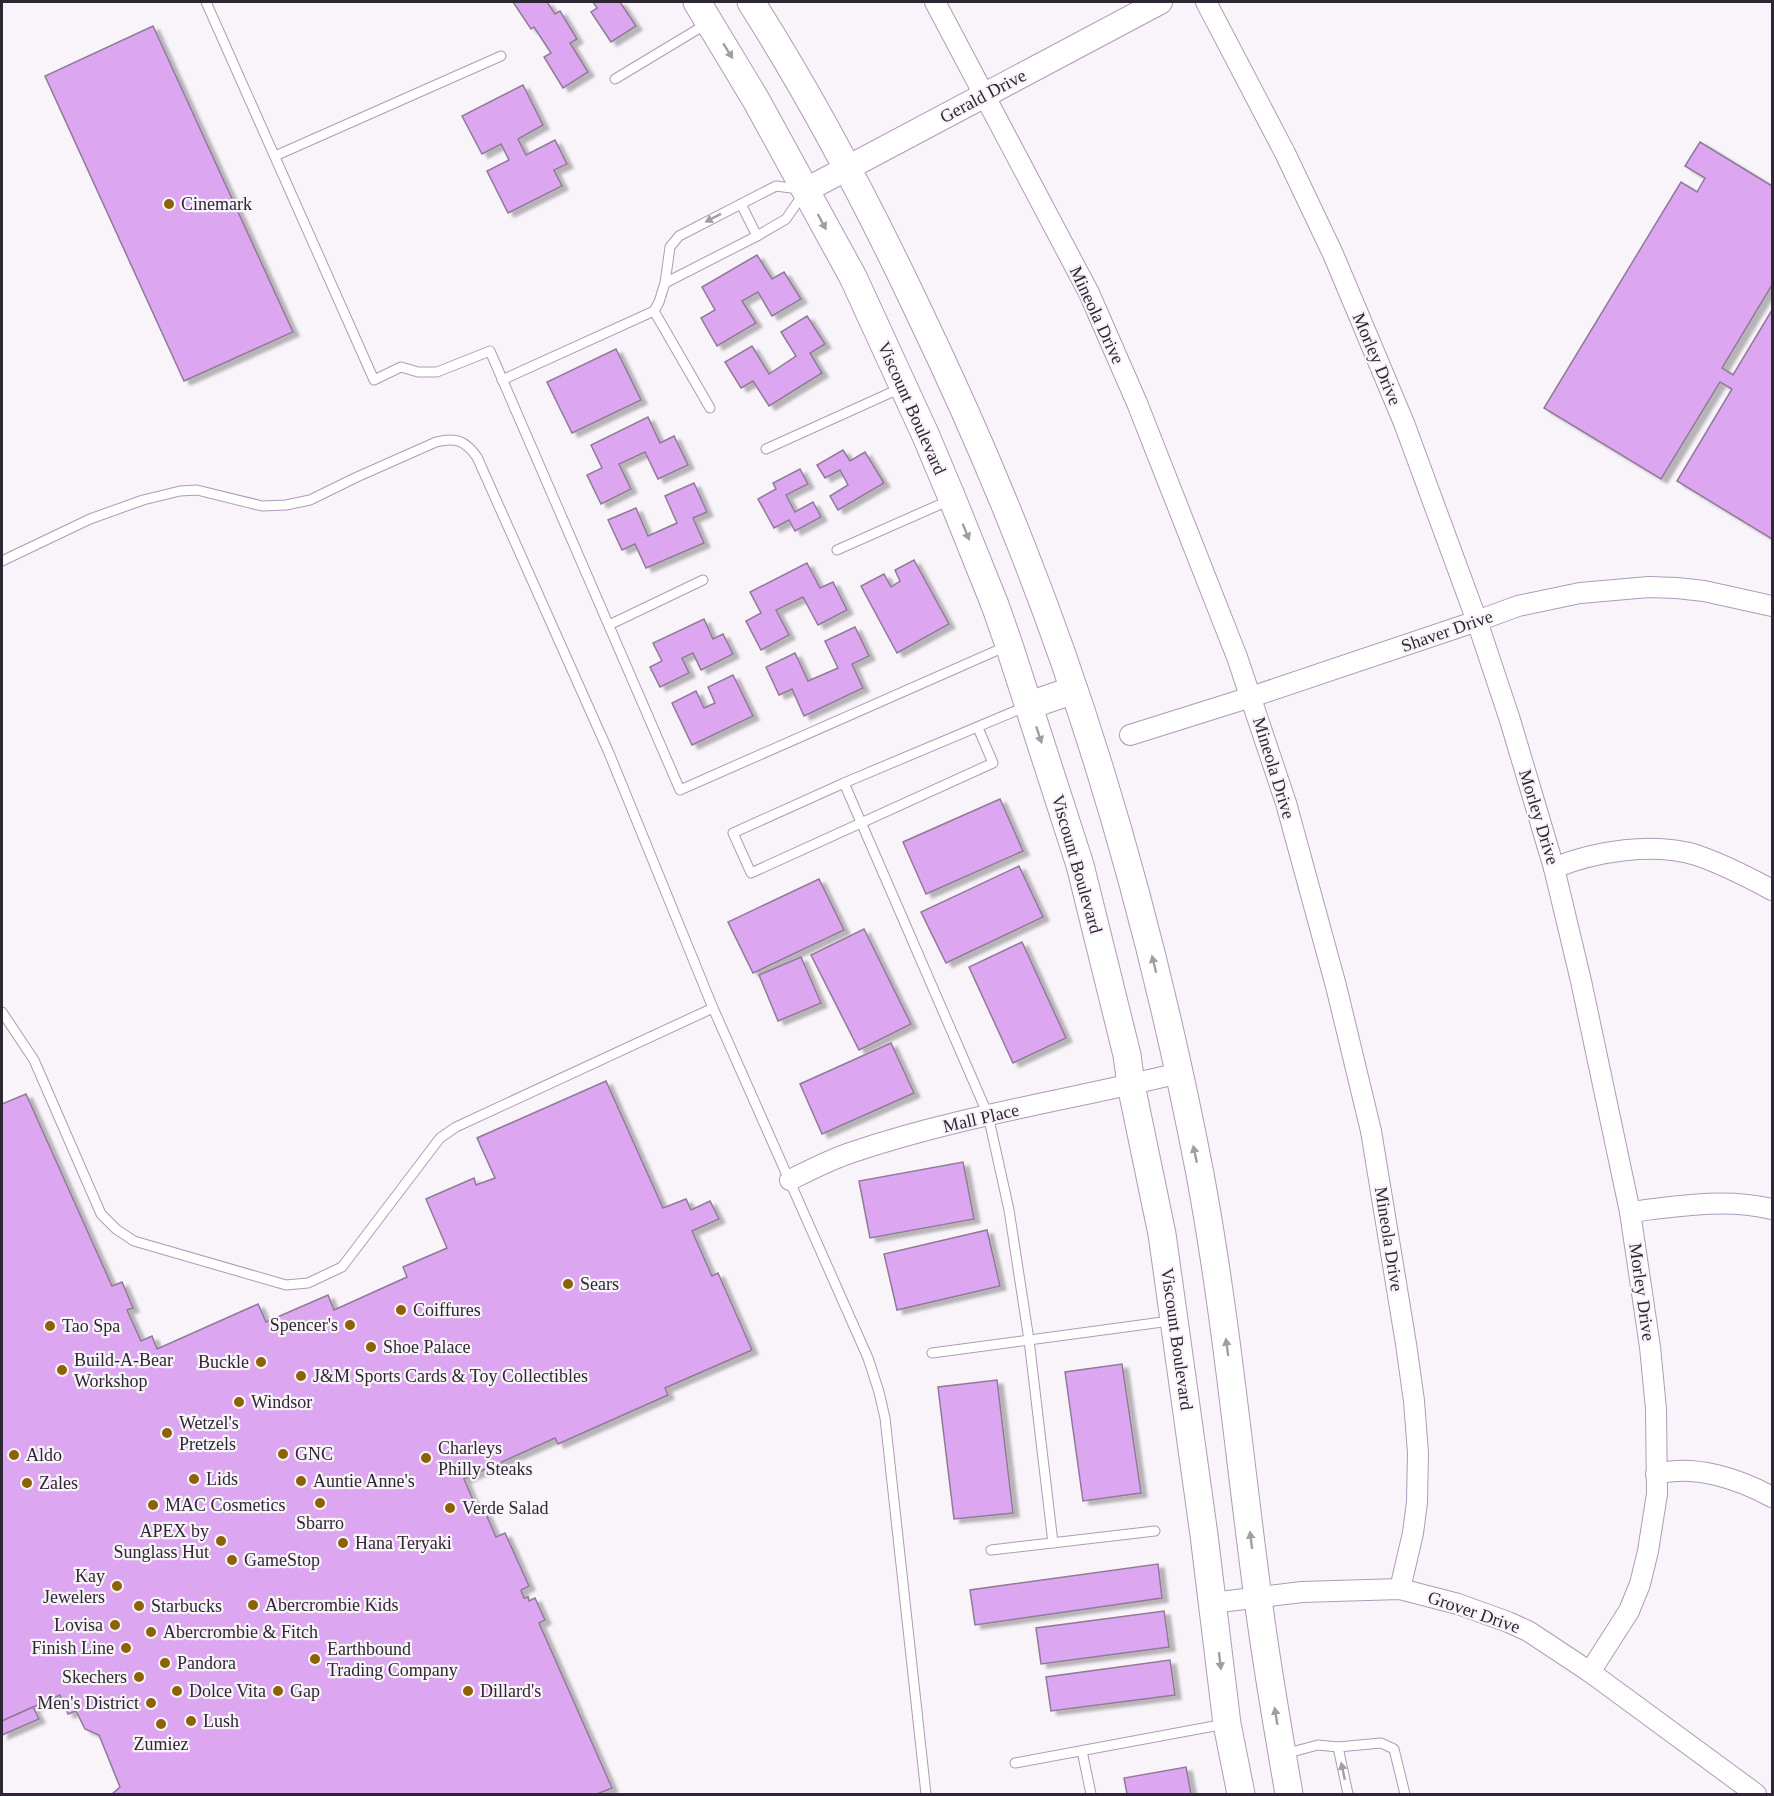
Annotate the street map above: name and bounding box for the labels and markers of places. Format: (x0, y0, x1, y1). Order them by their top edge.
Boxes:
place label: Cinemark (181, 194, 252, 214)
marker: Cinemark (162, 197, 176, 211)
place label: Sears (580, 1274, 619, 1294)
marker: Sears (561, 1277, 575, 1291)
place label: Coiffures (413, 1300, 481, 1320)
marker: Coiffures (394, 1303, 408, 1317)
place label: Spencer's (270, 1315, 338, 1335)
place label: Tao Spa (62, 1316, 120, 1336)
marker: Spencer's (343, 1318, 357, 1332)
marker: Tao Spa (43, 1319, 57, 1333)
place label: Shoe Palace (383, 1337, 470, 1357)
marker: Shoe Palace (364, 1340, 378, 1354)
place label: Build-A-Bear Workshop (74, 1350, 173, 1391)
place label: Buckle (198, 1352, 249, 1372)
marker: Buckle (254, 1355, 268, 1369)
marker: Build-A-Bear Workshop (55, 1363, 69, 1377)
place label: J&M Sports Cards & Toy Collectibles (313, 1366, 588, 1386)
marker: J&M Sports Cards & Toy Collectibles (294, 1369, 308, 1383)
place label: Windsor (251, 1392, 312, 1412)
marker: Windsor (232, 1395, 246, 1409)
place label: Wetzel's Pretzels (179, 1413, 239, 1454)
marker: Wetzel's Pretzels (160, 1426, 174, 1440)
place label: Charleys Philly Steaks (438, 1438, 533, 1479)
place label: GNC (295, 1444, 333, 1464)
place label: Aldo (26, 1445, 62, 1465)
marker: GNC (276, 1447, 290, 1461)
marker: Aldo (7, 1448, 21, 1462)
marker: Charleys Philly Steaks (419, 1451, 433, 1465)
place label: Lids (206, 1469, 238, 1489)
place label: Auntie Anne's (313, 1471, 415, 1491)
marker: Lids (187, 1472, 201, 1486)
place label: Zales (39, 1473, 78, 1493)
marker: Auntie Anne's (294, 1474, 308, 1488)
marker: Zales (20, 1476, 34, 1490)
place label: MAC Cosmetics (165, 1495, 286, 1515)
marker: Sbarro (313, 1496, 327, 1510)
marker: MAC Cosmetics (146, 1498, 160, 1512)
place label: Verde Salad (462, 1498, 548, 1518)
marker: Verde Salad (443, 1501, 457, 1515)
place label: Sbarro (296, 1513, 344, 1533)
place label: APEX by Sunglass Hut (113, 1521, 209, 1562)
place label: Hana Teryaki (355, 1533, 452, 1553)
marker: APEX by Sunglass Hut (214, 1534, 228, 1548)
marker: Hana Teryaki (336, 1536, 350, 1550)
place label: GameStop (244, 1550, 320, 1570)
marker: GameStop (225, 1553, 239, 1567)
place label: Kay Jewelers (43, 1566, 105, 1607)
marker: Kay Jewelers (110, 1579, 124, 1593)
place label: Abercrombie Kids (265, 1595, 398, 1615)
place label: Starbucks (151, 1596, 222, 1616)
marker: Abercrombie Kids (246, 1598, 260, 1612)
marker: Starbucks (132, 1599, 146, 1613)
place label: Lovisa (54, 1615, 103, 1635)
marker: Lovisa (108, 1618, 122, 1632)
place label: Abercrombie & Fitch (163, 1622, 318, 1642)
marker: Abercrombie & Fitch (144, 1625, 158, 1639)
place label: Finish Line (31, 1638, 114, 1658)
place label: Earthbound Trading Company (327, 1639, 458, 1680)
marker: Finish Line (119, 1641, 133, 1655)
marker: Earthbound Trading Company (308, 1652, 322, 1666)
place label: Pandora (177, 1653, 236, 1673)
marker: Pandora (158, 1656, 172, 1670)
place label: Skechers (62, 1667, 127, 1687)
marker: Skechers (132, 1670, 146, 1684)
place label: Dolce Vita (189, 1681, 266, 1701)
place label: Gap (290, 1681, 320, 1701)
place label: Dillard's (480, 1681, 541, 1701)
marker: Dolce Vita (170, 1684, 184, 1698)
marker: Gap (271, 1684, 285, 1698)
marker: Dillard's (461, 1684, 475, 1698)
place label: Men's District (37, 1693, 139, 1713)
marker: Men's District (144, 1696, 158, 1710)
place label: Lush (203, 1711, 239, 1731)
marker: Lush (184, 1714, 198, 1728)
marker: Zumiez (154, 1717, 168, 1731)
place label: Zumiez (134, 1734, 188, 1754)

